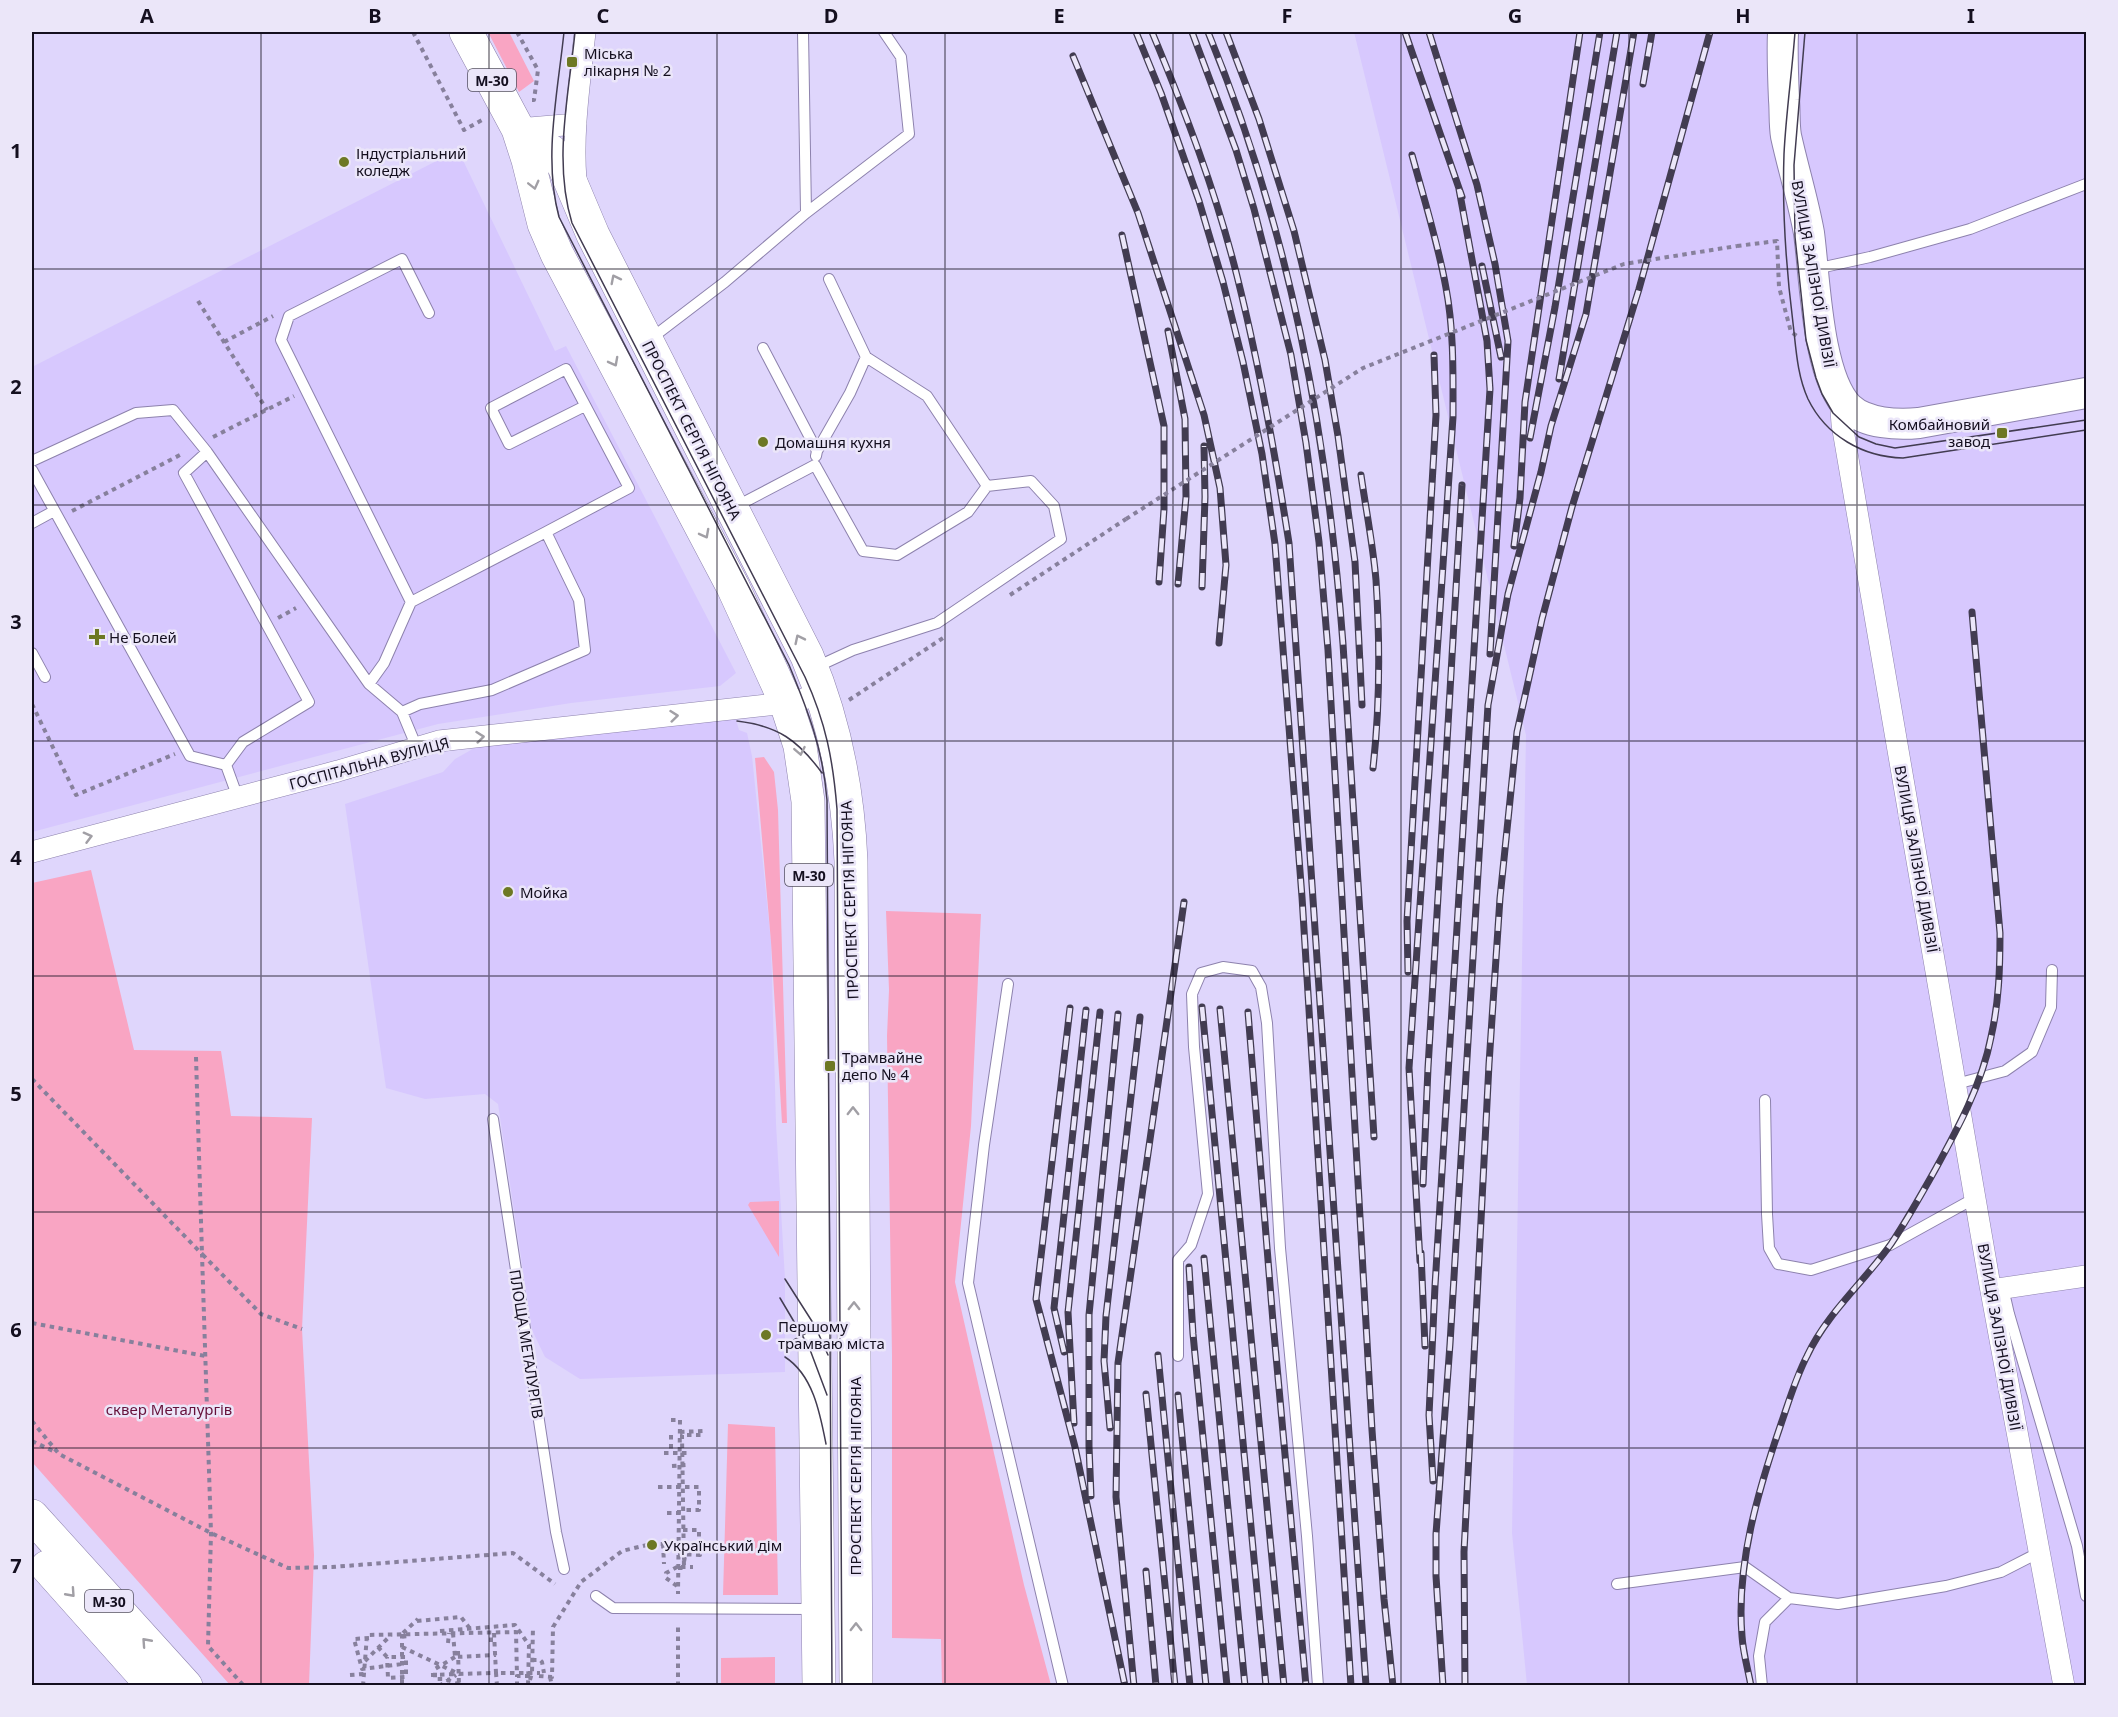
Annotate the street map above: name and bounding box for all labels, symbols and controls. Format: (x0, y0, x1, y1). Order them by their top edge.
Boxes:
text: A (140, 2, 154, 29)
text: B (368, 2, 382, 29)
text: C (597, 2, 610, 29)
text: D (824, 2, 838, 29)
text: E (1053, 2, 1065, 29)
text: F (1282, 2, 1292, 29)
text: G (1508, 2, 1522, 29)
text: H (1735, 2, 1751, 29)
text: I (1967, 2, 1975, 29)
place label: Міська лікарня № 2 (584, 43, 671, 80)
marker: Міська лікарня № 2 (565, 55, 579, 69)
road number: М-30 (468, 69, 516, 91)
text: 1 (10, 137, 22, 164)
place label: Індустріальний коледж (356, 143, 466, 180)
marker: Індустріальний коледж (337, 155, 351, 169)
street label: ВУЛИЦЯ ЗАЛІЗНОЇ ДИВІЗІЇ (1788, 179, 1840, 369)
one-way arrow (527, 180, 540, 190)
one-way arrow (610, 274, 622, 285)
street label: ПРОСПЕКТ СЕРГІЯ НІГОЯНА (638, 337, 746, 524)
one-way arrow (607, 356, 618, 366)
text: 2 (10, 373, 22, 400)
place label: Комбайновий завод (1889, 414, 1990, 451)
marker: Комбайновий завод (1995, 426, 2009, 440)
place label: Домашня кухня (775, 432, 891, 452)
marker: Домашня кухня (756, 435, 770, 449)
one-way arrow (698, 528, 709, 539)
text: 3 (10, 608, 22, 635)
place label: Не Болей (109, 627, 177, 647)
marker: Не Болей (90, 630, 104, 644)
one-way arrow (795, 635, 806, 646)
one-way arrow (669, 710, 678, 722)
one-way arrow (475, 731, 484, 744)
street label: ГОСПІТАЛЬНА ВУЛИЦЯ (287, 732, 451, 794)
one-way arrow (793, 745, 806, 755)
street label: ВУЛИЦЯ ЗАЛІЗНОЇ ДИВІЗІЇ (1891, 764, 1943, 954)
street label: ПРОСПЕКТ СЕРГІЯ НІГОЯНА (836, 800, 862, 1000)
one-way arrow (82, 832, 93, 844)
text: 4 (10, 844, 22, 871)
road number: М-30 (785, 864, 833, 886)
place label: Мойка (520, 882, 568, 902)
marker: Мойка (501, 885, 515, 899)
place label: Трамвайне депо № 4 (842, 1047, 922, 1084)
marker: Трамвайне депо № 4 (823, 1059, 837, 1073)
text: 5 (10, 1080, 22, 1107)
one-way arrow (846, 1107, 859, 1116)
street label: ВУЛИЦЯ ЗАЛІЗНОЇ ДИВІЗІЇ (1974, 1242, 2026, 1432)
street label: ПЛОЩА МЕТАЛУРГІВ (505, 1268, 549, 1420)
one-way arrow (848, 1302, 860, 1311)
text: 6 (10, 1316, 22, 1343)
place label: Першому трамваю міста (778, 1316, 885, 1353)
marker: Першому трамваю міста (759, 1328, 773, 1342)
street label: ПРОСПЕКТ СЕРГІЯ НІГОЯНА (845, 1376, 865, 1575)
park label: сквер Металургів (106, 1399, 232, 1419)
place label: Український дім (664, 1535, 782, 1555)
marker: Український дім (645, 1538, 659, 1552)
text: 7 (10, 1552, 22, 1579)
one-way arrow (64, 1587, 75, 1597)
road number: М-30 (85, 1590, 133, 1612)
one-way arrow (849, 1623, 862, 1632)
one-way arrow (142, 1639, 153, 1649)

